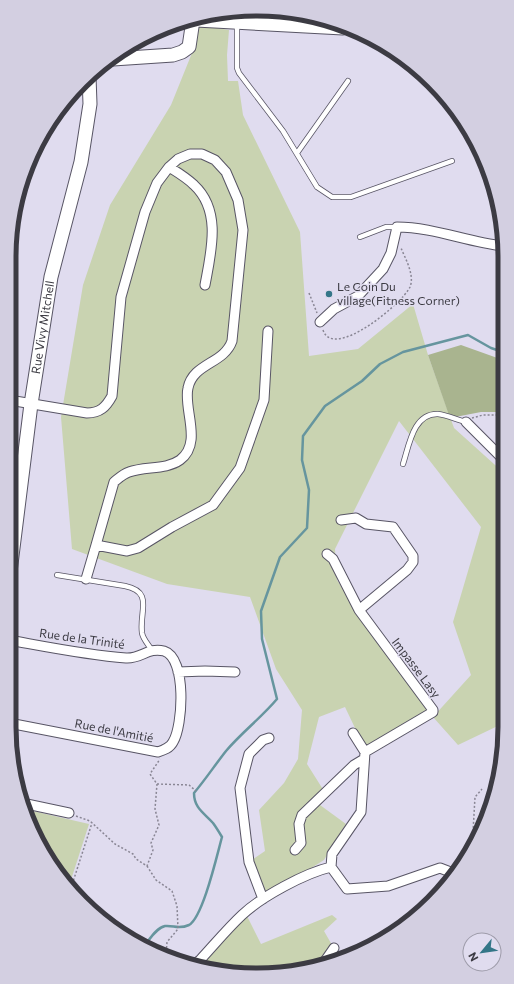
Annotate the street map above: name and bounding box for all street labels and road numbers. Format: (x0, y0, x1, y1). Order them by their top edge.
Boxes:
street label: Rue Vivy Mitchell (28, 280, 56, 375)
street label: Rue de la Trinité (38, 625, 126, 651)
street label: Impasse Lasy (390, 635, 444, 700)
street label: Rue de l'Amitié (74, 716, 155, 745)

